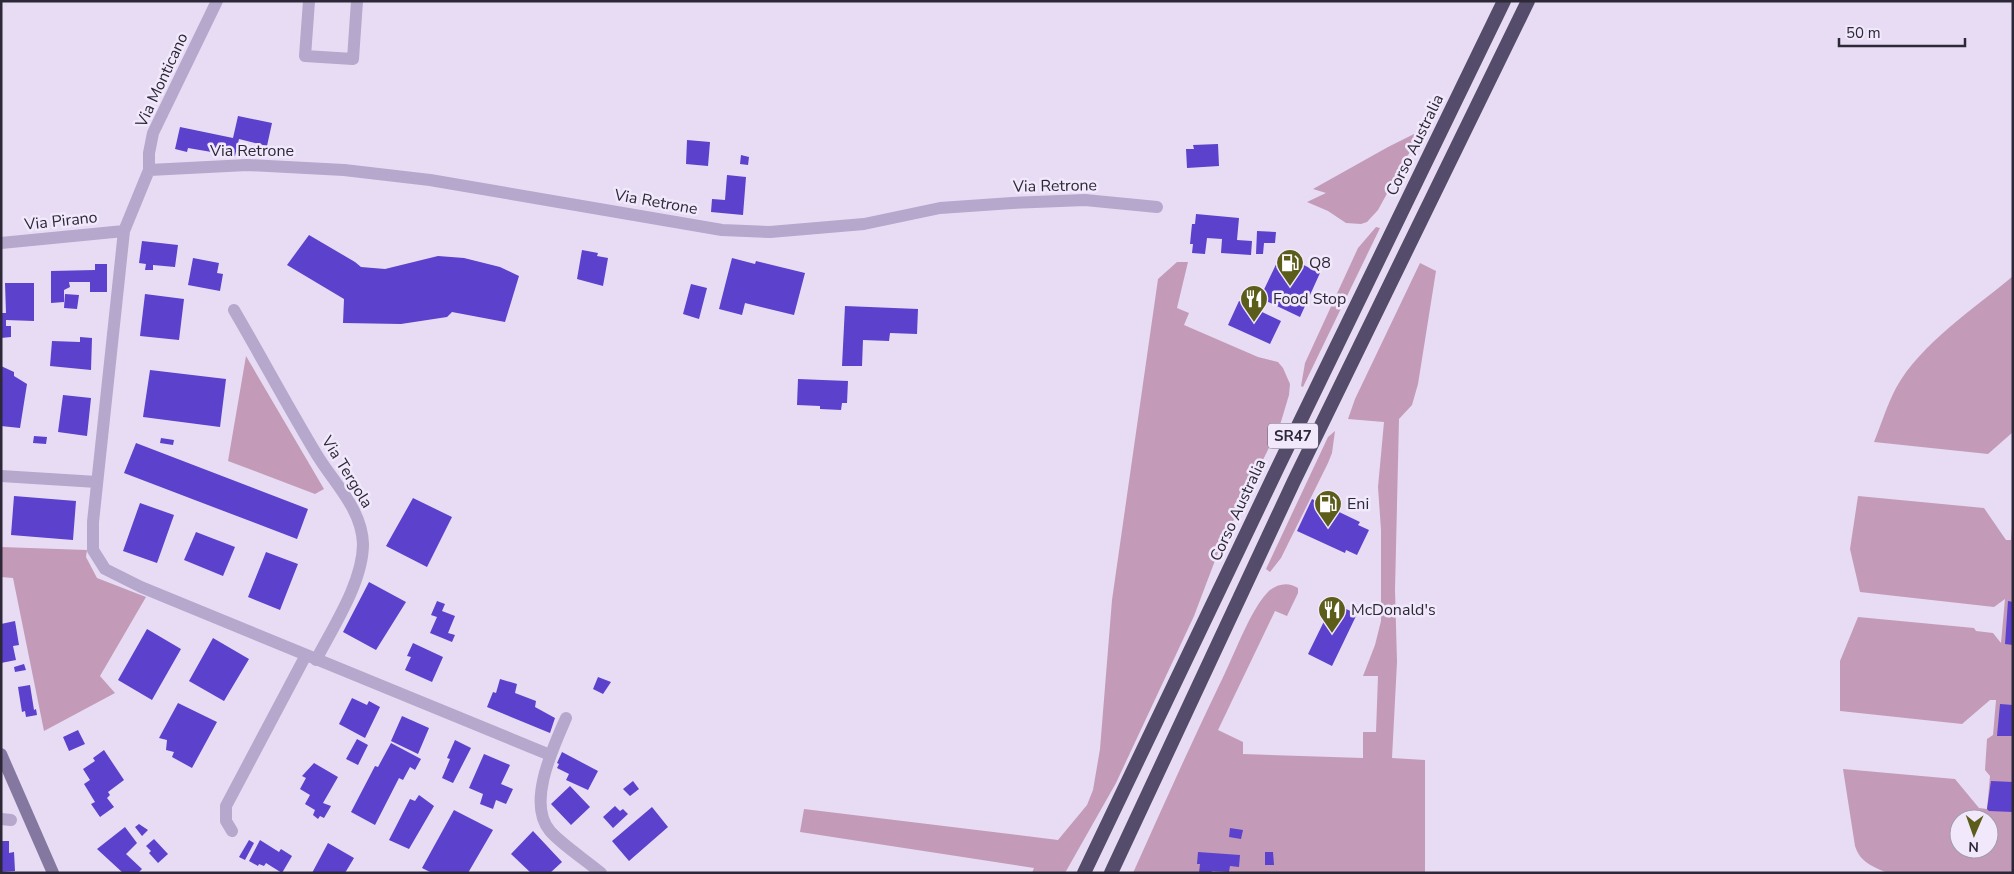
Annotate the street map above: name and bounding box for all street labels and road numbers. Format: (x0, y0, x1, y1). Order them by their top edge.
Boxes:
street label: Via Monticano (130, 29, 194, 132)
street label: Corso Australia (1381, 91, 1449, 199)
street label: Via Retrone (209, 140, 294, 162)
street label: Via Retrone (1012, 174, 1097, 198)
street label: Via Retrone (612, 184, 699, 220)
street label: Via Pirano (22, 206, 99, 236)
road number: SR47 (1268, 424, 1318, 448)
street label: Via Tergola (316, 431, 378, 512)
street label: Corso Australia (1205, 455, 1271, 565)

